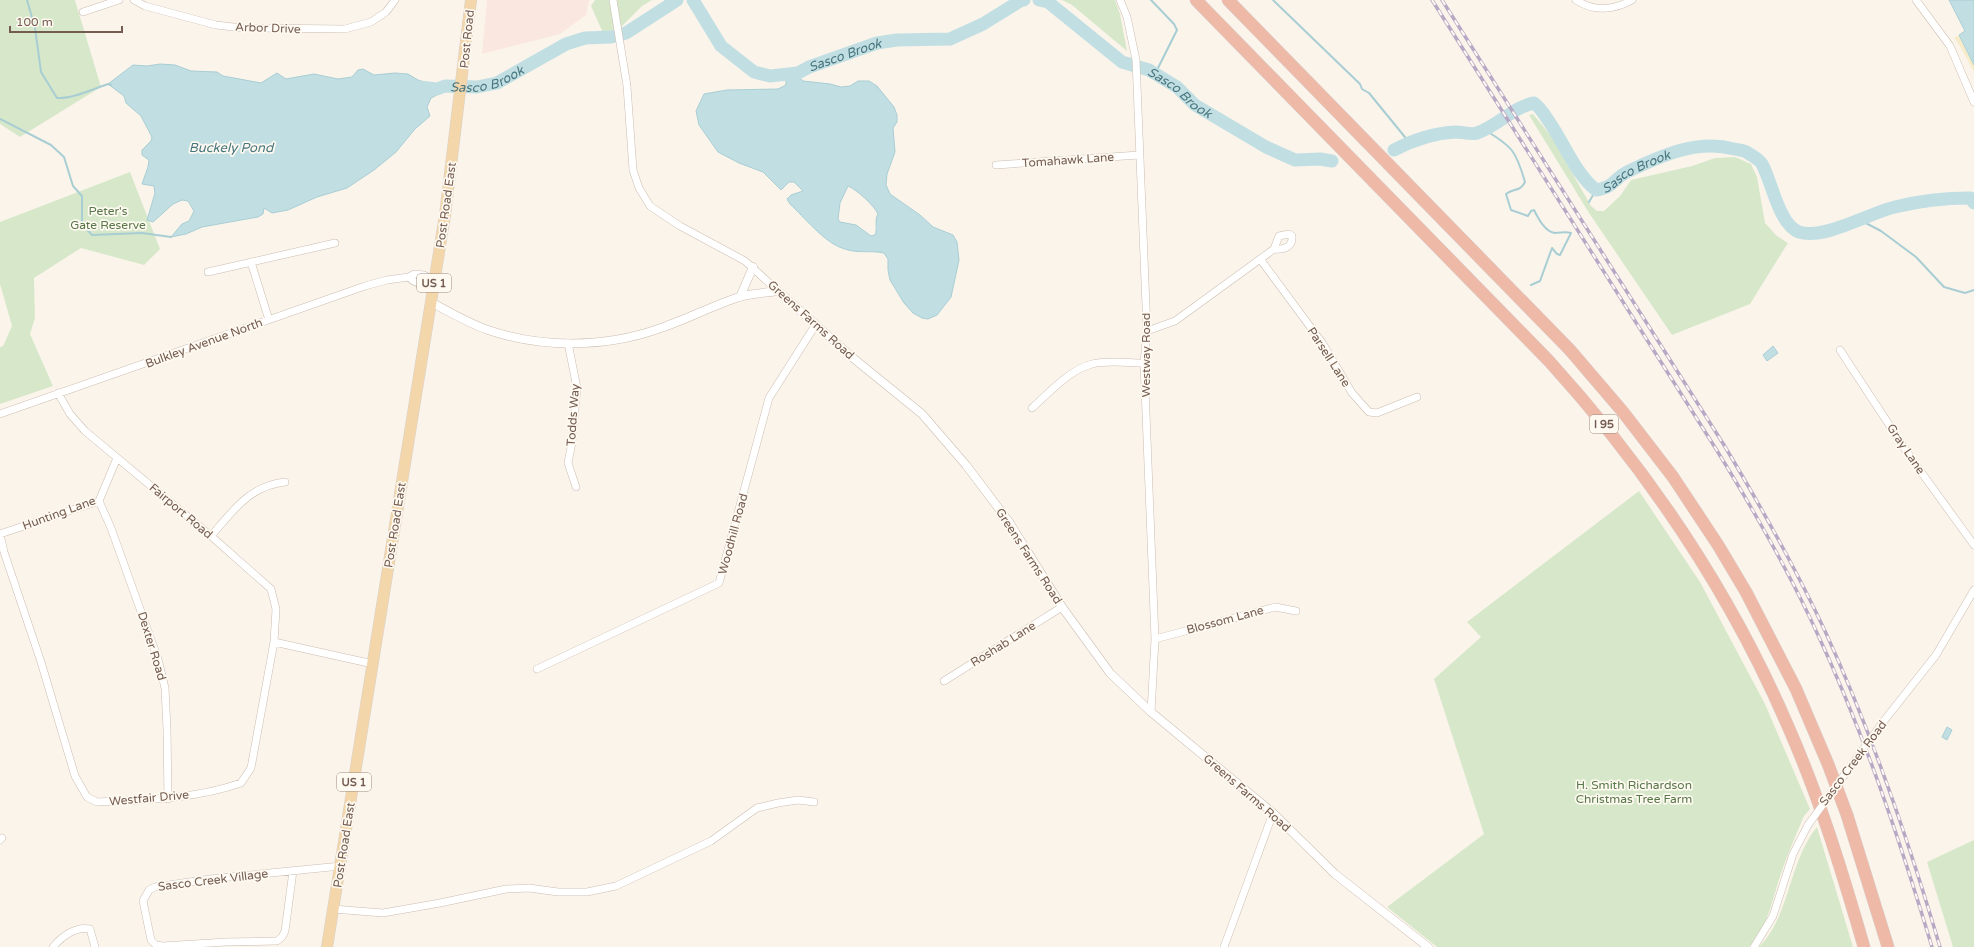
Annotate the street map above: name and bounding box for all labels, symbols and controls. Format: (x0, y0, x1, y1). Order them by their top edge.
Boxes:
scale bar (10, 8, 122, 34)
street label: Post Road (457, 9, 477, 69)
text: 100 m (16, 15, 53, 29)
street label: Arbor Drive (235, 20, 301, 36)
water label: Sasco Brook (806, 35, 883, 76)
water label: Sasco Brook (450, 62, 528, 96)
water label: Sasco Brook (1144, 64, 1215, 123)
water label: Buckely Pond (189, 140, 275, 156)
water label: Sasco Brook (1600, 147, 1673, 197)
street label: Tomahawk Lane (1021, 150, 1115, 170)
street label: Post Road East (433, 161, 459, 249)
park label: Peter's Gate Reserve (70, 204, 146, 232)
road number: US 1 (417, 274, 451, 292)
street label: Greens Farms Road (765, 278, 857, 362)
street label: Westway Road (1139, 313, 1153, 397)
street label: Bulkley Avenue North (143, 315, 265, 371)
street label: Parsell Lane (1304, 324, 1354, 390)
street label: Todds Way (564, 383, 582, 447)
road number: I 95 (1590, 415, 1618, 433)
street label: Gray Lane (1884, 421, 1928, 477)
street label: Fairport Road (147, 481, 215, 541)
street label: Post Road East (381, 481, 409, 569)
street label: Woodhill Road (715, 492, 751, 576)
street label: Hunting Lane (21, 493, 98, 533)
street label: Greens Farms Road (993, 506, 1065, 606)
street label: Blossom Lane (1185, 603, 1265, 637)
street label: Dexter Road (135, 610, 169, 682)
street label: Roshab Lane (968, 618, 1038, 670)
street label: Sasco Creek Road (1816, 718, 1890, 808)
street label: Greens Farms Road (1200, 751, 1294, 835)
road number: US 1 (337, 773, 371, 791)
park label: H. Smith Richardson Christmas Tree Farm (1576, 778, 1692, 806)
street label: Westfair Drive (109, 788, 190, 808)
street label: Post Road East (330, 801, 358, 889)
street label: Sasco Creek Village (157, 866, 269, 894)

